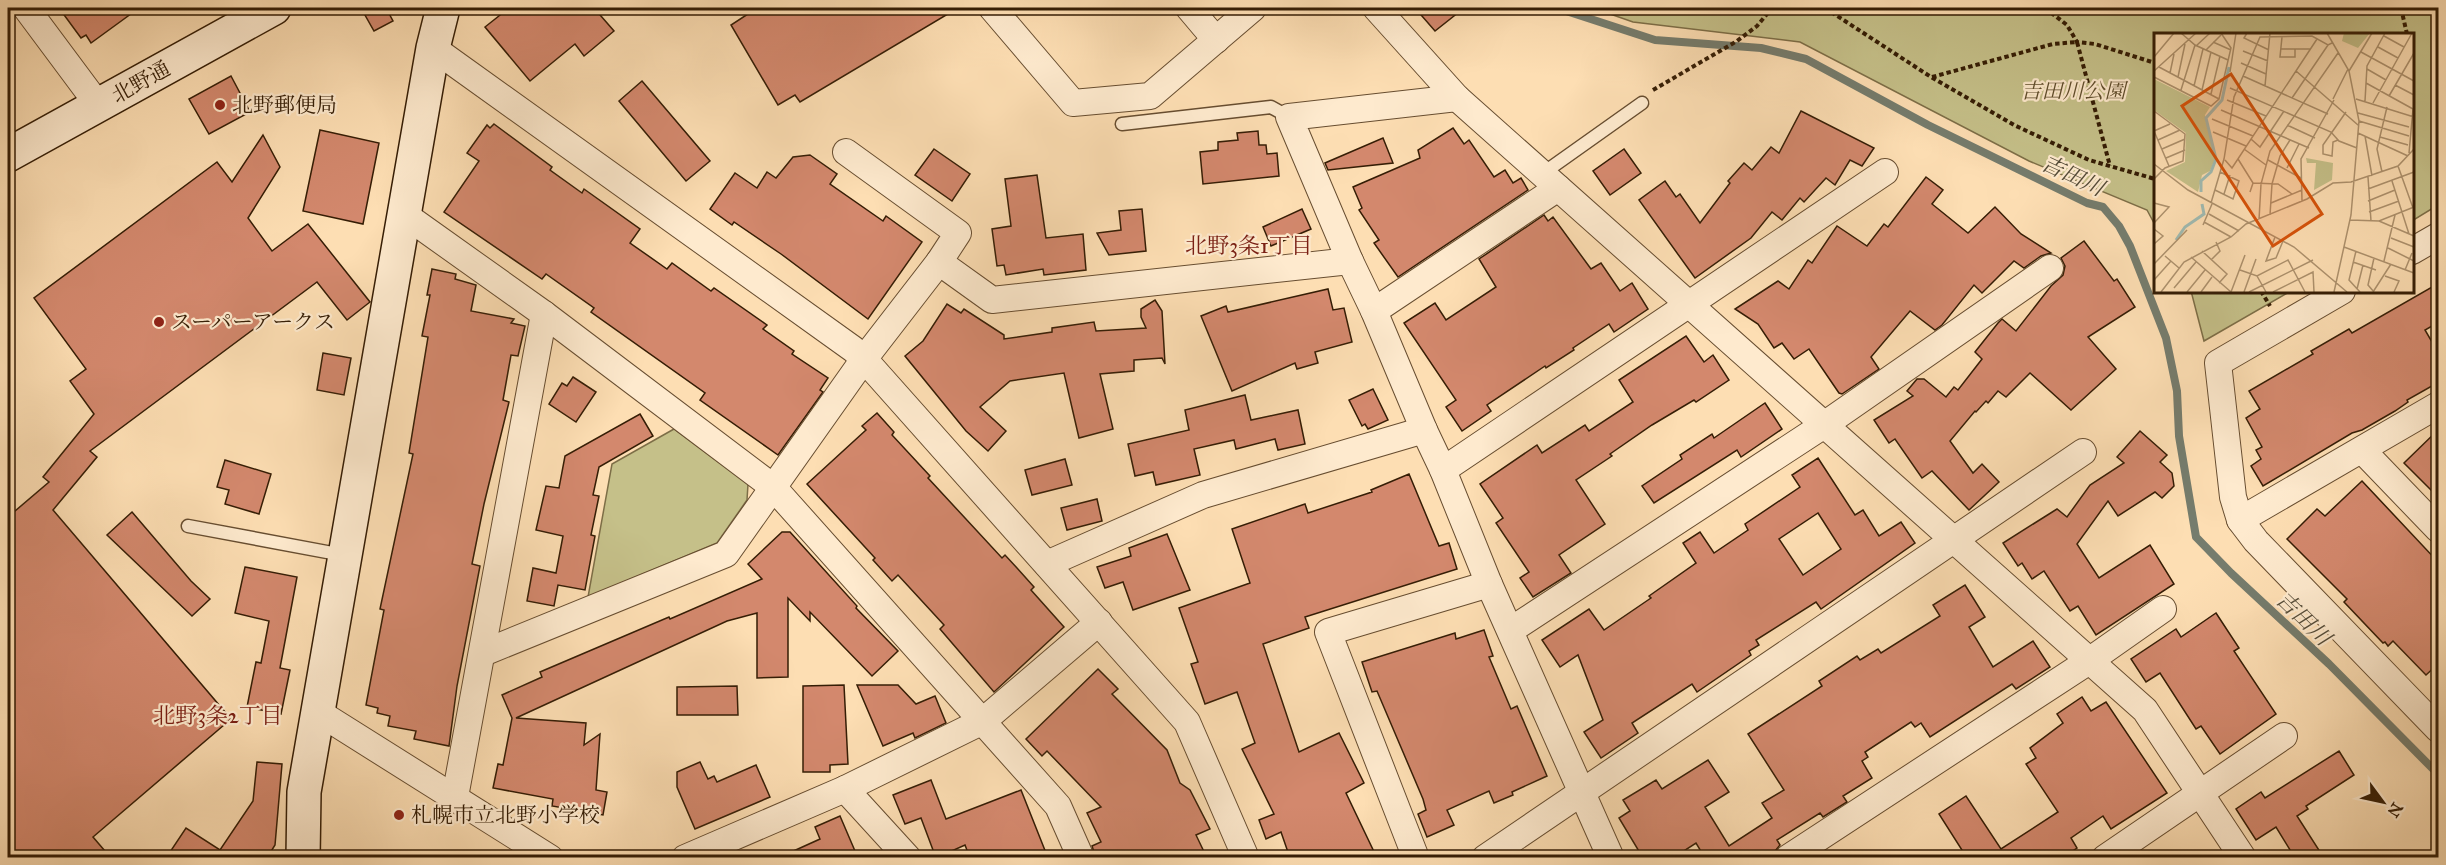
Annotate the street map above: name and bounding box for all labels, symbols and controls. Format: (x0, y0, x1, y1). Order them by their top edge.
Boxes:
inset map (2154, 33, 2413, 292)
street label: 北野通 (107, 55, 175, 109)
park label: 吉田川公園 (2021, 78, 2128, 104)
place label: 北野郵便局 (232, 92, 337, 118)
marker: 北野郵便局 (213, 98, 227, 112)
water label: 吉田川 (2037, 149, 2110, 202)
district label: 北野3条1丁目 (1185, 232, 1313, 259)
place label: スーパーアークス (171, 309, 335, 335)
marker: スーパーアークス (152, 315, 166, 329)
water label: 吉田川 (2271, 586, 2338, 652)
district label: 北野3条2丁目 (153, 702, 283, 729)
north arrow (2353, 772, 2413, 832)
text: N (2383, 799, 2407, 821)
place label: 札幌市立北野小学校 (411, 802, 600, 828)
marker: 札幌市立北野小学校 (392, 808, 406, 822)

